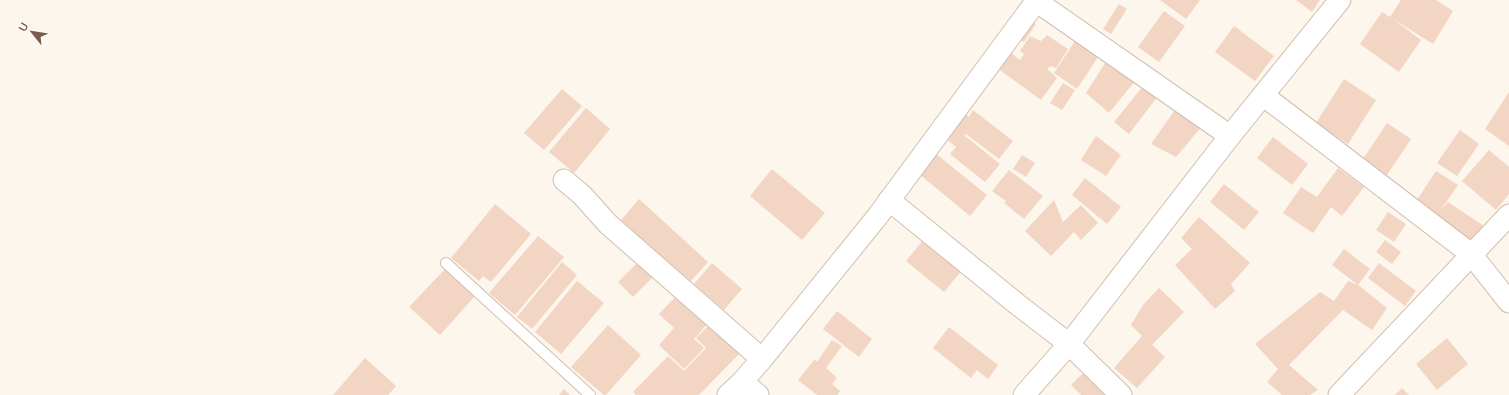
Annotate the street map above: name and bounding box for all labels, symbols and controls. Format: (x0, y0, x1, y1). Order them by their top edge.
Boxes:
north arrow (12, 12, 52, 52)
text: U (15, 20, 32, 35)

